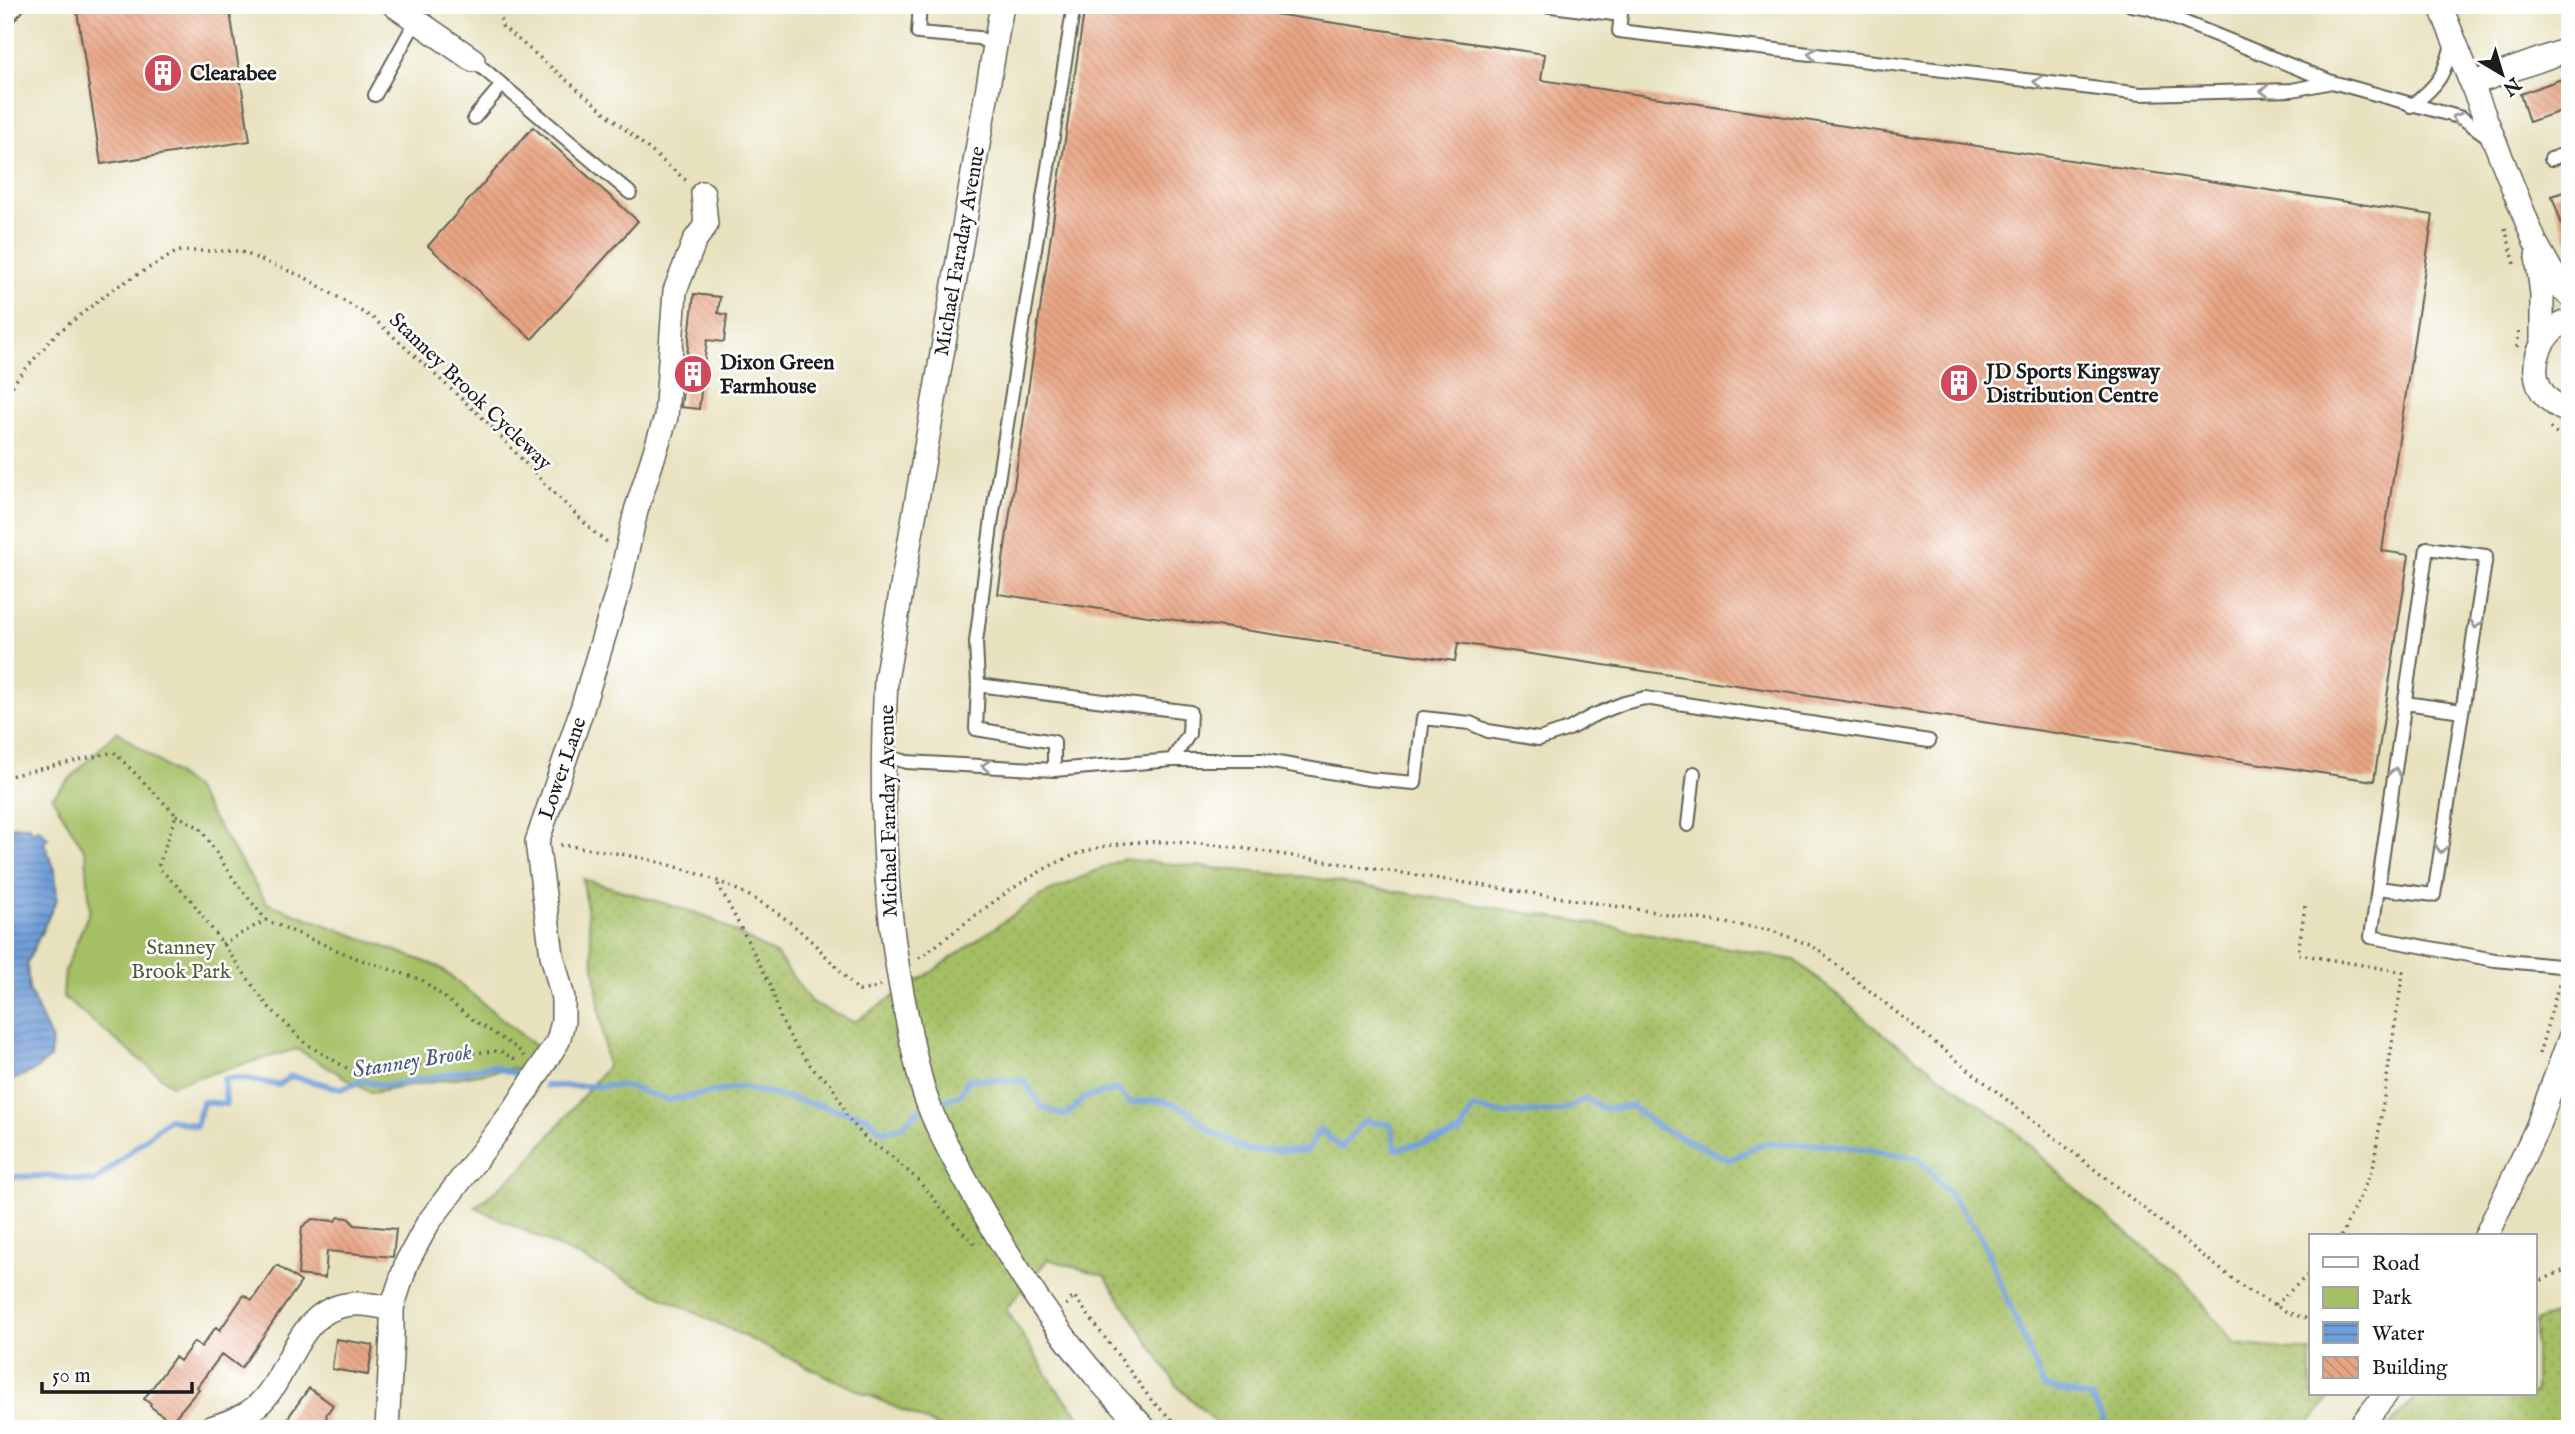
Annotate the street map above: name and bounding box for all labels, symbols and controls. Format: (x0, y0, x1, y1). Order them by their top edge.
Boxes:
north arrow (2466, 38, 2536, 108)
one-way arrow (1806, 47, 1818, 62)
building icon: Clearabee (142, 52, 184, 94)
place label: Clearabee (190, 61, 277, 88)
text: N (2497, 71, 2526, 101)
one-way arrow (2032, 74, 2044, 89)
one-way arrow (2259, 83, 2270, 98)
one-way arrow (2450, 112, 2462, 126)
street label: Michael Faraday Avenue (929, 144, 992, 358)
street label: Stanney Brook Cycleway (383, 307, 558, 477)
place label: Dixon Green Farmhouse (720, 350, 834, 401)
building icon: Dixon Green Farmhouse (672, 353, 714, 395)
place label: JD Sports Kingsway Distribution Centre (1983, 359, 2161, 410)
building icon: JD Sports Kingsway Distribution Centre (1938, 362, 1980, 404)
one-way arrow (2468, 618, 2483, 630)
street label: Michael Faraday Avenue (874, 704, 905, 917)
street label: Lower Lane (533, 713, 594, 823)
one-way arrow (980, 759, 991, 774)
one-way arrow (2387, 766, 2402, 778)
one-way arrow (2434, 843, 2449, 855)
park label: Stanney Brook Park (131, 935, 232, 986)
water label: Stanney Brook (351, 1038, 474, 1085)
legend (2309, 1234, 2536, 1396)
text: Road (2372, 1251, 2420, 1278)
text: Park (2372, 1285, 2413, 1312)
text: Water (2372, 1321, 2425, 1348)
scale bar (42, 1350, 192, 1394)
text: Building (2372, 1355, 2448, 1382)
text: 50 m (52, 1363, 91, 1390)

